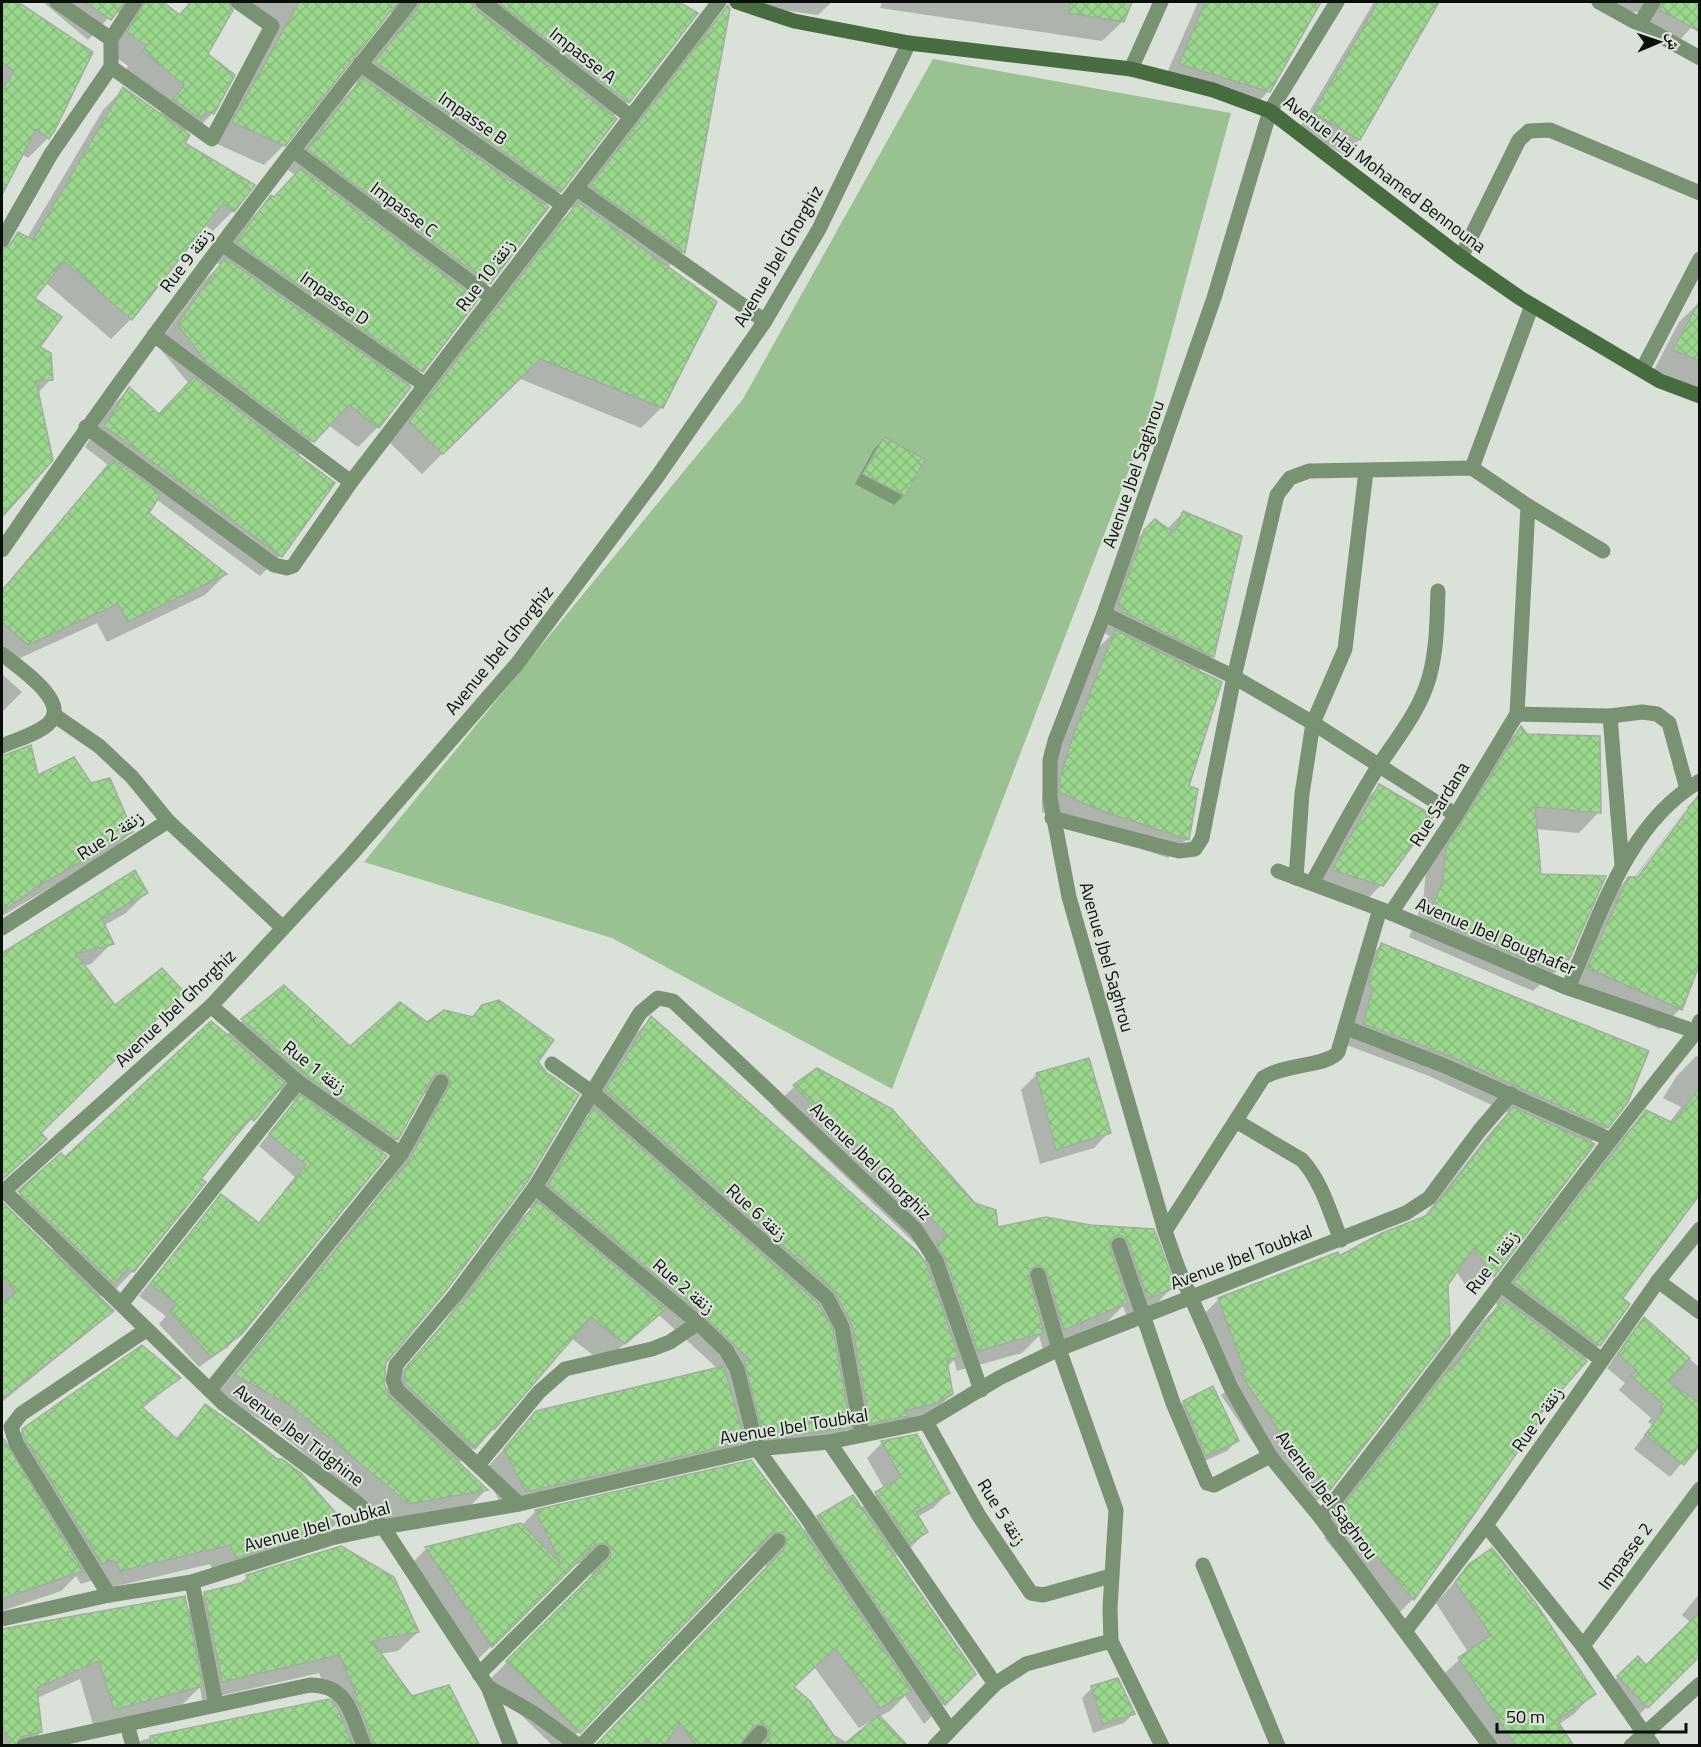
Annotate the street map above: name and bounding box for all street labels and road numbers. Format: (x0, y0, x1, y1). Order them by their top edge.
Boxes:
street label: Impasse A (544, 20, 622, 90)
street label: Impasse B (433, 84, 513, 152)
street label: Avenue Haj Mohamed Bennouna (1278, 89, 1492, 259)
street label: Impasse C (365, 175, 443, 243)
street label: Avenue Jbel Ghorghiz (726, 180, 830, 332)
street label: Rue 9 زنقة (153, 222, 219, 298)
street label: Rue 10 زنقة (449, 233, 521, 317)
street label: Impasse D (295, 264, 375, 332)
street label: Avenue Jbel Saghrou (1095, 396, 1171, 552)
street label: Avenue Jbel Ghorghiz (438, 580, 560, 720)
street label: Rue Sardana (1402, 756, 1476, 852)
street label: Rue 2 زنقة (71, 803, 149, 867)
street label: Avenue Jbel Saghrou (1073, 879, 1141, 1035)
street label: Avenue Jbel Boughafer (1412, 890, 1580, 982)
street label: Avenue Jbel Ghorghiz (108, 943, 242, 1073)
street label: Rue 1 زنقة (277, 1033, 353, 1101)
street label: Avenue Jbel Ghorghiz (804, 1096, 938, 1226)
street label: Rue 6 زنقة (720, 1177, 794, 1247)
street label: Avenue Jbel Toubkal (1166, 1217, 1316, 1297)
street label: Rue 1 زنقة (1459, 1224, 1525, 1300)
street label: Rue 2 زنقة (647, 1252, 721, 1320)
street label: Avenue Jbel Tidghine (228, 1377, 370, 1493)
street label: Rue 2 زنقة (1505, 1381, 1570, 1457)
street label: Avenue Jbel Toubkal (718, 1401, 870, 1451)
street label: Avenue Jbel Saghrou (1270, 1425, 1384, 1565)
street label: Rue 5 زنقة (971, 1473, 1033, 1551)
street label: Avenue Jbel Toubkal (241, 1494, 393, 1558)
street label: Impasse 2 (1591, 1517, 1659, 1595)

